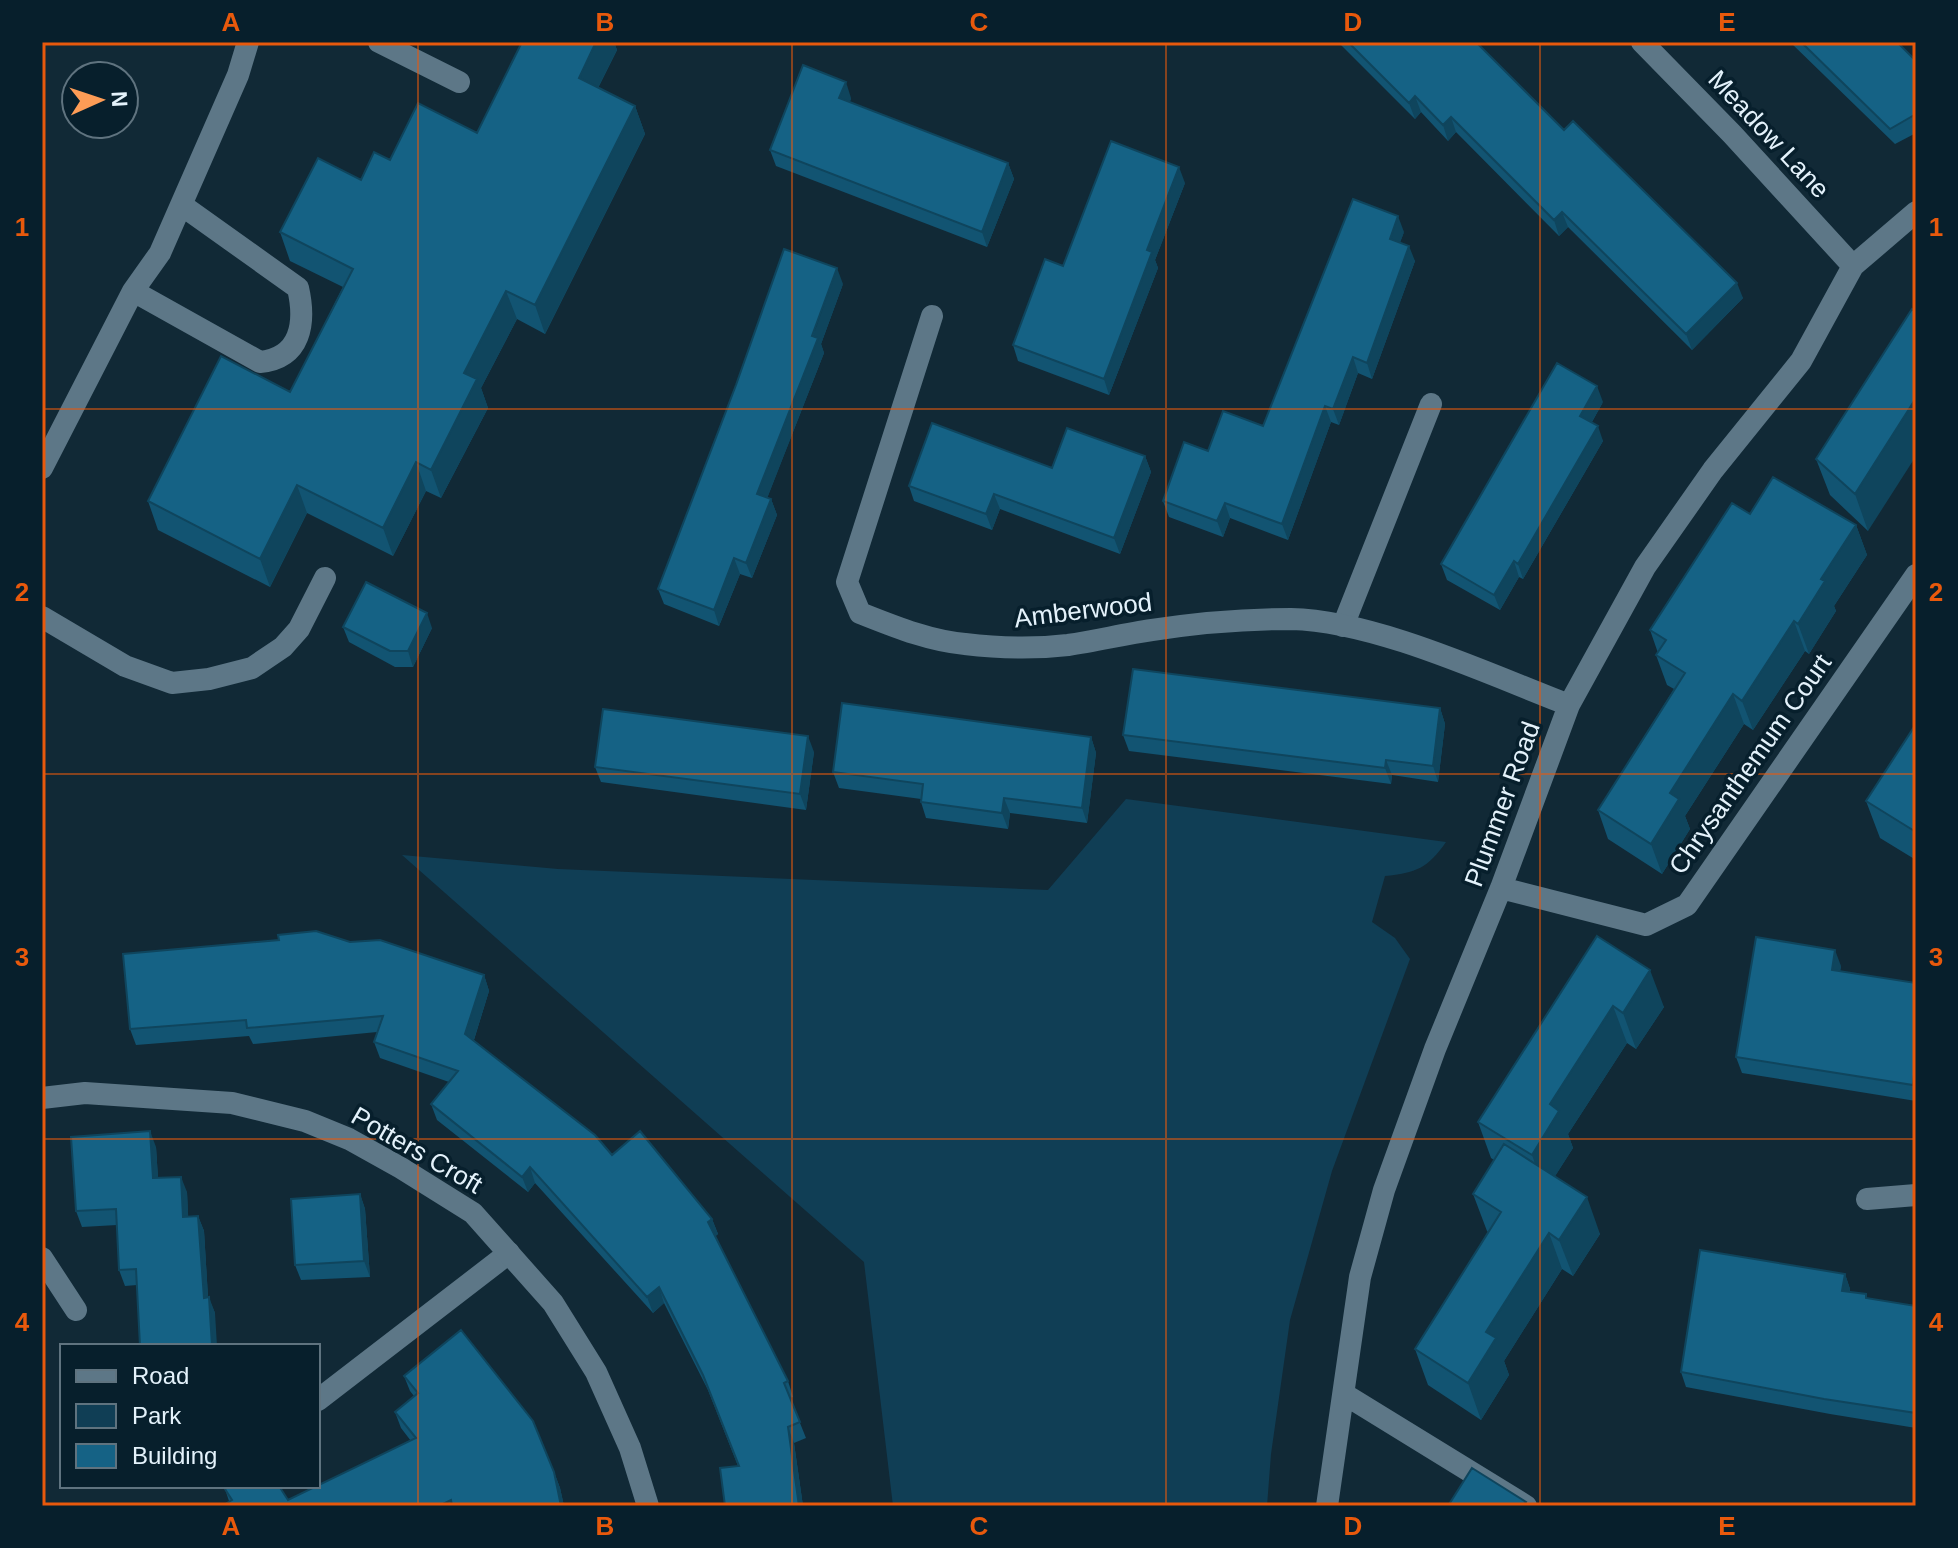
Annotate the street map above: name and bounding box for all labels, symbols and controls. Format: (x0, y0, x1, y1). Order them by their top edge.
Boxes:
text: A (222, 7, 241, 37)
text: B (596, 7, 614, 37)
text: C (970, 7, 989, 37)
text: D (1344, 7, 1362, 37)
text: E (1718, 7, 1736, 37)
north arrow (60, 60, 140, 140)
street label: Meadow Lane (1702, 64, 1836, 204)
text: N (107, 90, 132, 108)
text: 1 (15, 212, 29, 242)
text: 1 (1929, 212, 1943, 242)
text: 2 (15, 577, 29, 607)
text: 2 (1929, 577, 1943, 607)
street label: Amberwood (1012, 587, 1154, 633)
street label: Chrysanthemum Court (1663, 648, 1838, 880)
street label: Plummer Road (1458, 717, 1546, 891)
text: 3 (15, 942, 29, 972)
text: 3 (1929, 942, 1943, 972)
street label: Potters Croft (346, 1101, 488, 1200)
text: 4 (15, 1307, 30, 1337)
text: 4 (1929, 1307, 1944, 1337)
legend (60, 1344, 320, 1488)
text: Road (132, 1362, 189, 1389)
text: Park (132, 1402, 182, 1429)
text: Building (132, 1442, 217, 1469)
text: A (222, 1511, 241, 1541)
text: B (596, 1511, 614, 1541)
text: C (970, 1511, 989, 1541)
text: D (1344, 1511, 1362, 1541)
text: E (1718, 1511, 1736, 1541)

